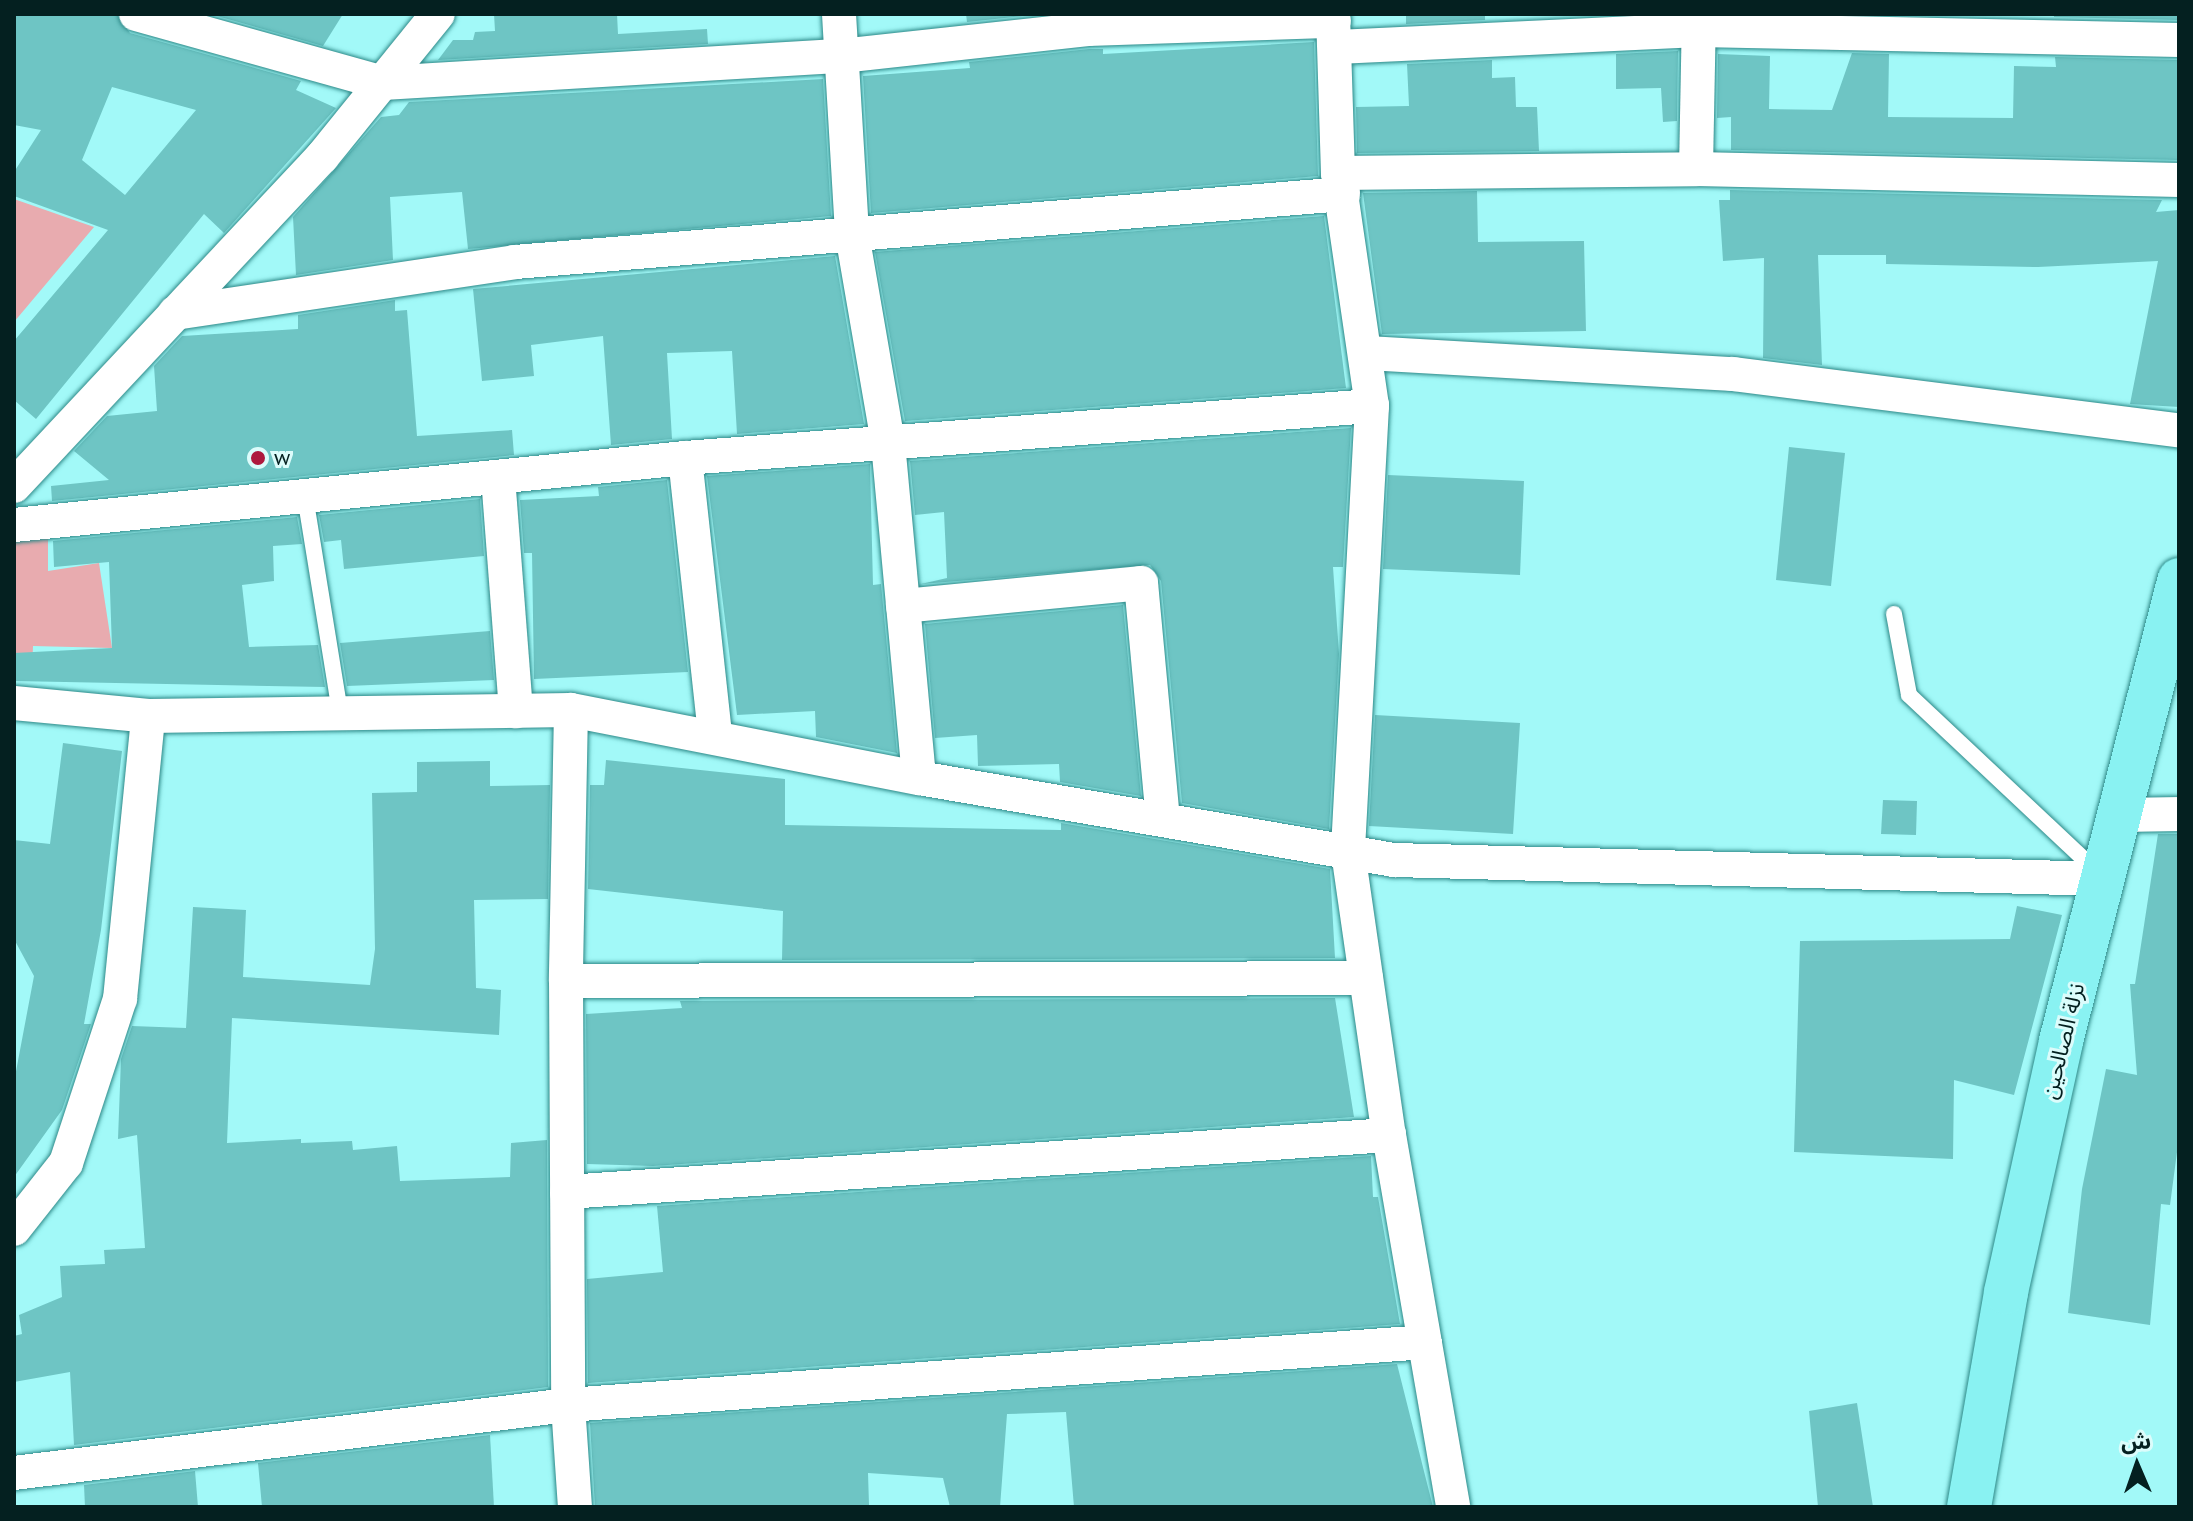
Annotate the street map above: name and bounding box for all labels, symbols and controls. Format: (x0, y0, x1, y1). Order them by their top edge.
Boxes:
place label: w (274, 445, 290, 471)
marker: w (249, 449, 267, 467)
street label: نزلة الصالحين (2036, 980, 2090, 1102)
north arrow (2097, 1425, 2177, 1505)
text: ش (2121, 1426, 2152, 1456)

